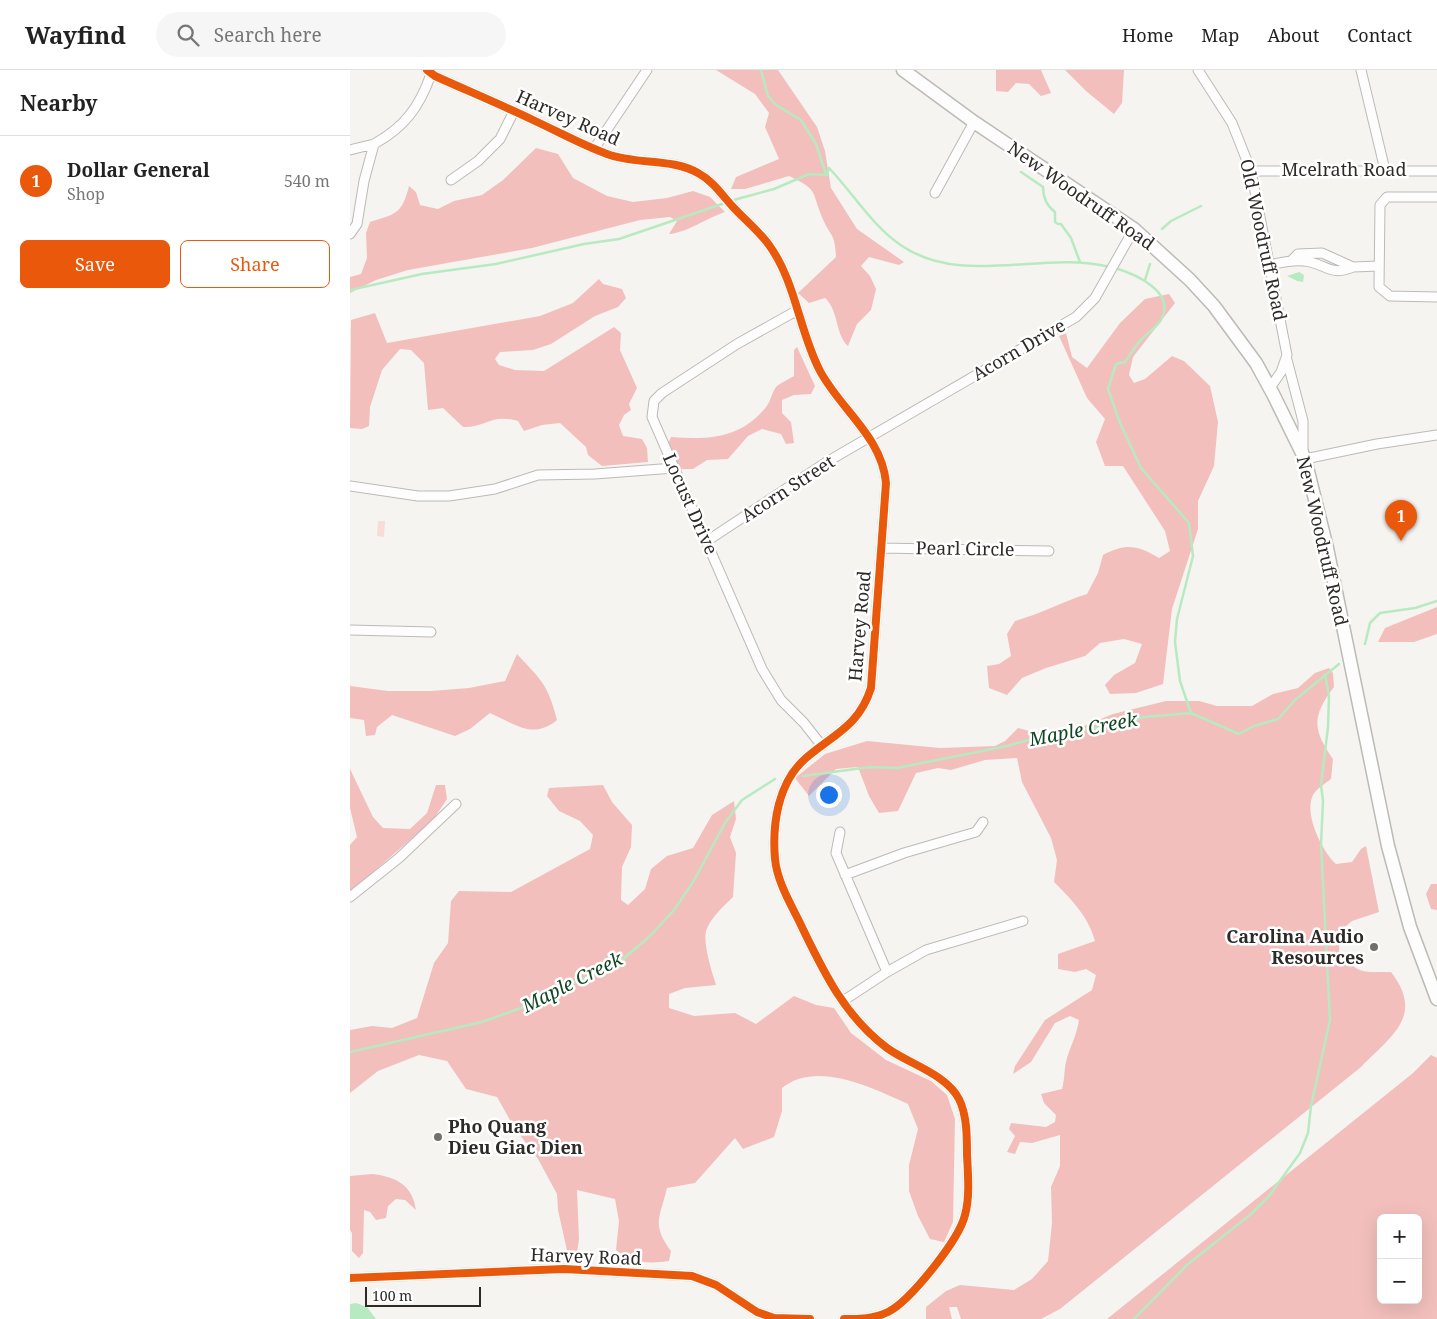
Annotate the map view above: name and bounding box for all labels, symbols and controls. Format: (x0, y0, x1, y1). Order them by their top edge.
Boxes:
search box (156, 12, 506, 57)
text: Wayfind (25, 18, 126, 51)
icon: search (174, 21, 202, 49)
text: Search here (214, 22, 322, 48)
text: Home (1122, 23, 1173, 47)
text: Map (1201, 23, 1239, 47)
text: About (1267, 23, 1319, 47)
text: Contact (1347, 23, 1412, 47)
street label: Harvey Road (513, 84, 624, 151)
text: Nearby (20, 89, 98, 117)
street label: New Woodruff Road (1003, 135, 1160, 255)
text: Dollar General (67, 157, 210, 183)
street label: Old Woodruff Road (1235, 157, 1293, 323)
street label: Mcelrath Road (1281, 157, 1407, 181)
text: 1 (31, 170, 41, 192)
text: 540 m (284, 170, 330, 192)
text: Shop (67, 183, 105, 205)
button: Save (20, 240, 170, 288)
button: Share (180, 240, 330, 288)
street label: Acorn Drive (968, 313, 1069, 385)
street label: Locust Drive (658, 449, 724, 558)
street label: Acorn Street (736, 449, 839, 527)
street label: New Woodruff Road (1292, 453, 1354, 628)
pin: 1 (1385, 500, 1417, 541)
street label: Pearl Circle (915, 535, 1015, 561)
street label: Harvey Road (842, 569, 876, 682)
water label: Maple Creek (1026, 706, 1141, 752)
your location (816, 782, 842, 808)
place label: Carolina Audio Resources (1226, 924, 1364, 969)
marker: Carolina Audio Resources (1368, 941, 1380, 953)
water label: Maple Creek (516, 945, 628, 1019)
place label: Pho Quang Dieu Giac Dien (448, 1114, 583, 1159)
marker: Pho Quang Dieu Giac Dien (432, 1131, 444, 1143)
map controls (1377, 1214, 1422, 1304)
button: + (1377, 1214, 1422, 1259)
street label: Harvey Road (530, 1242, 642, 1270)
button: − (1377, 1259, 1422, 1304)
scale bar (365, 1284, 481, 1307)
text: 100 m (372, 1286, 412, 1305)

